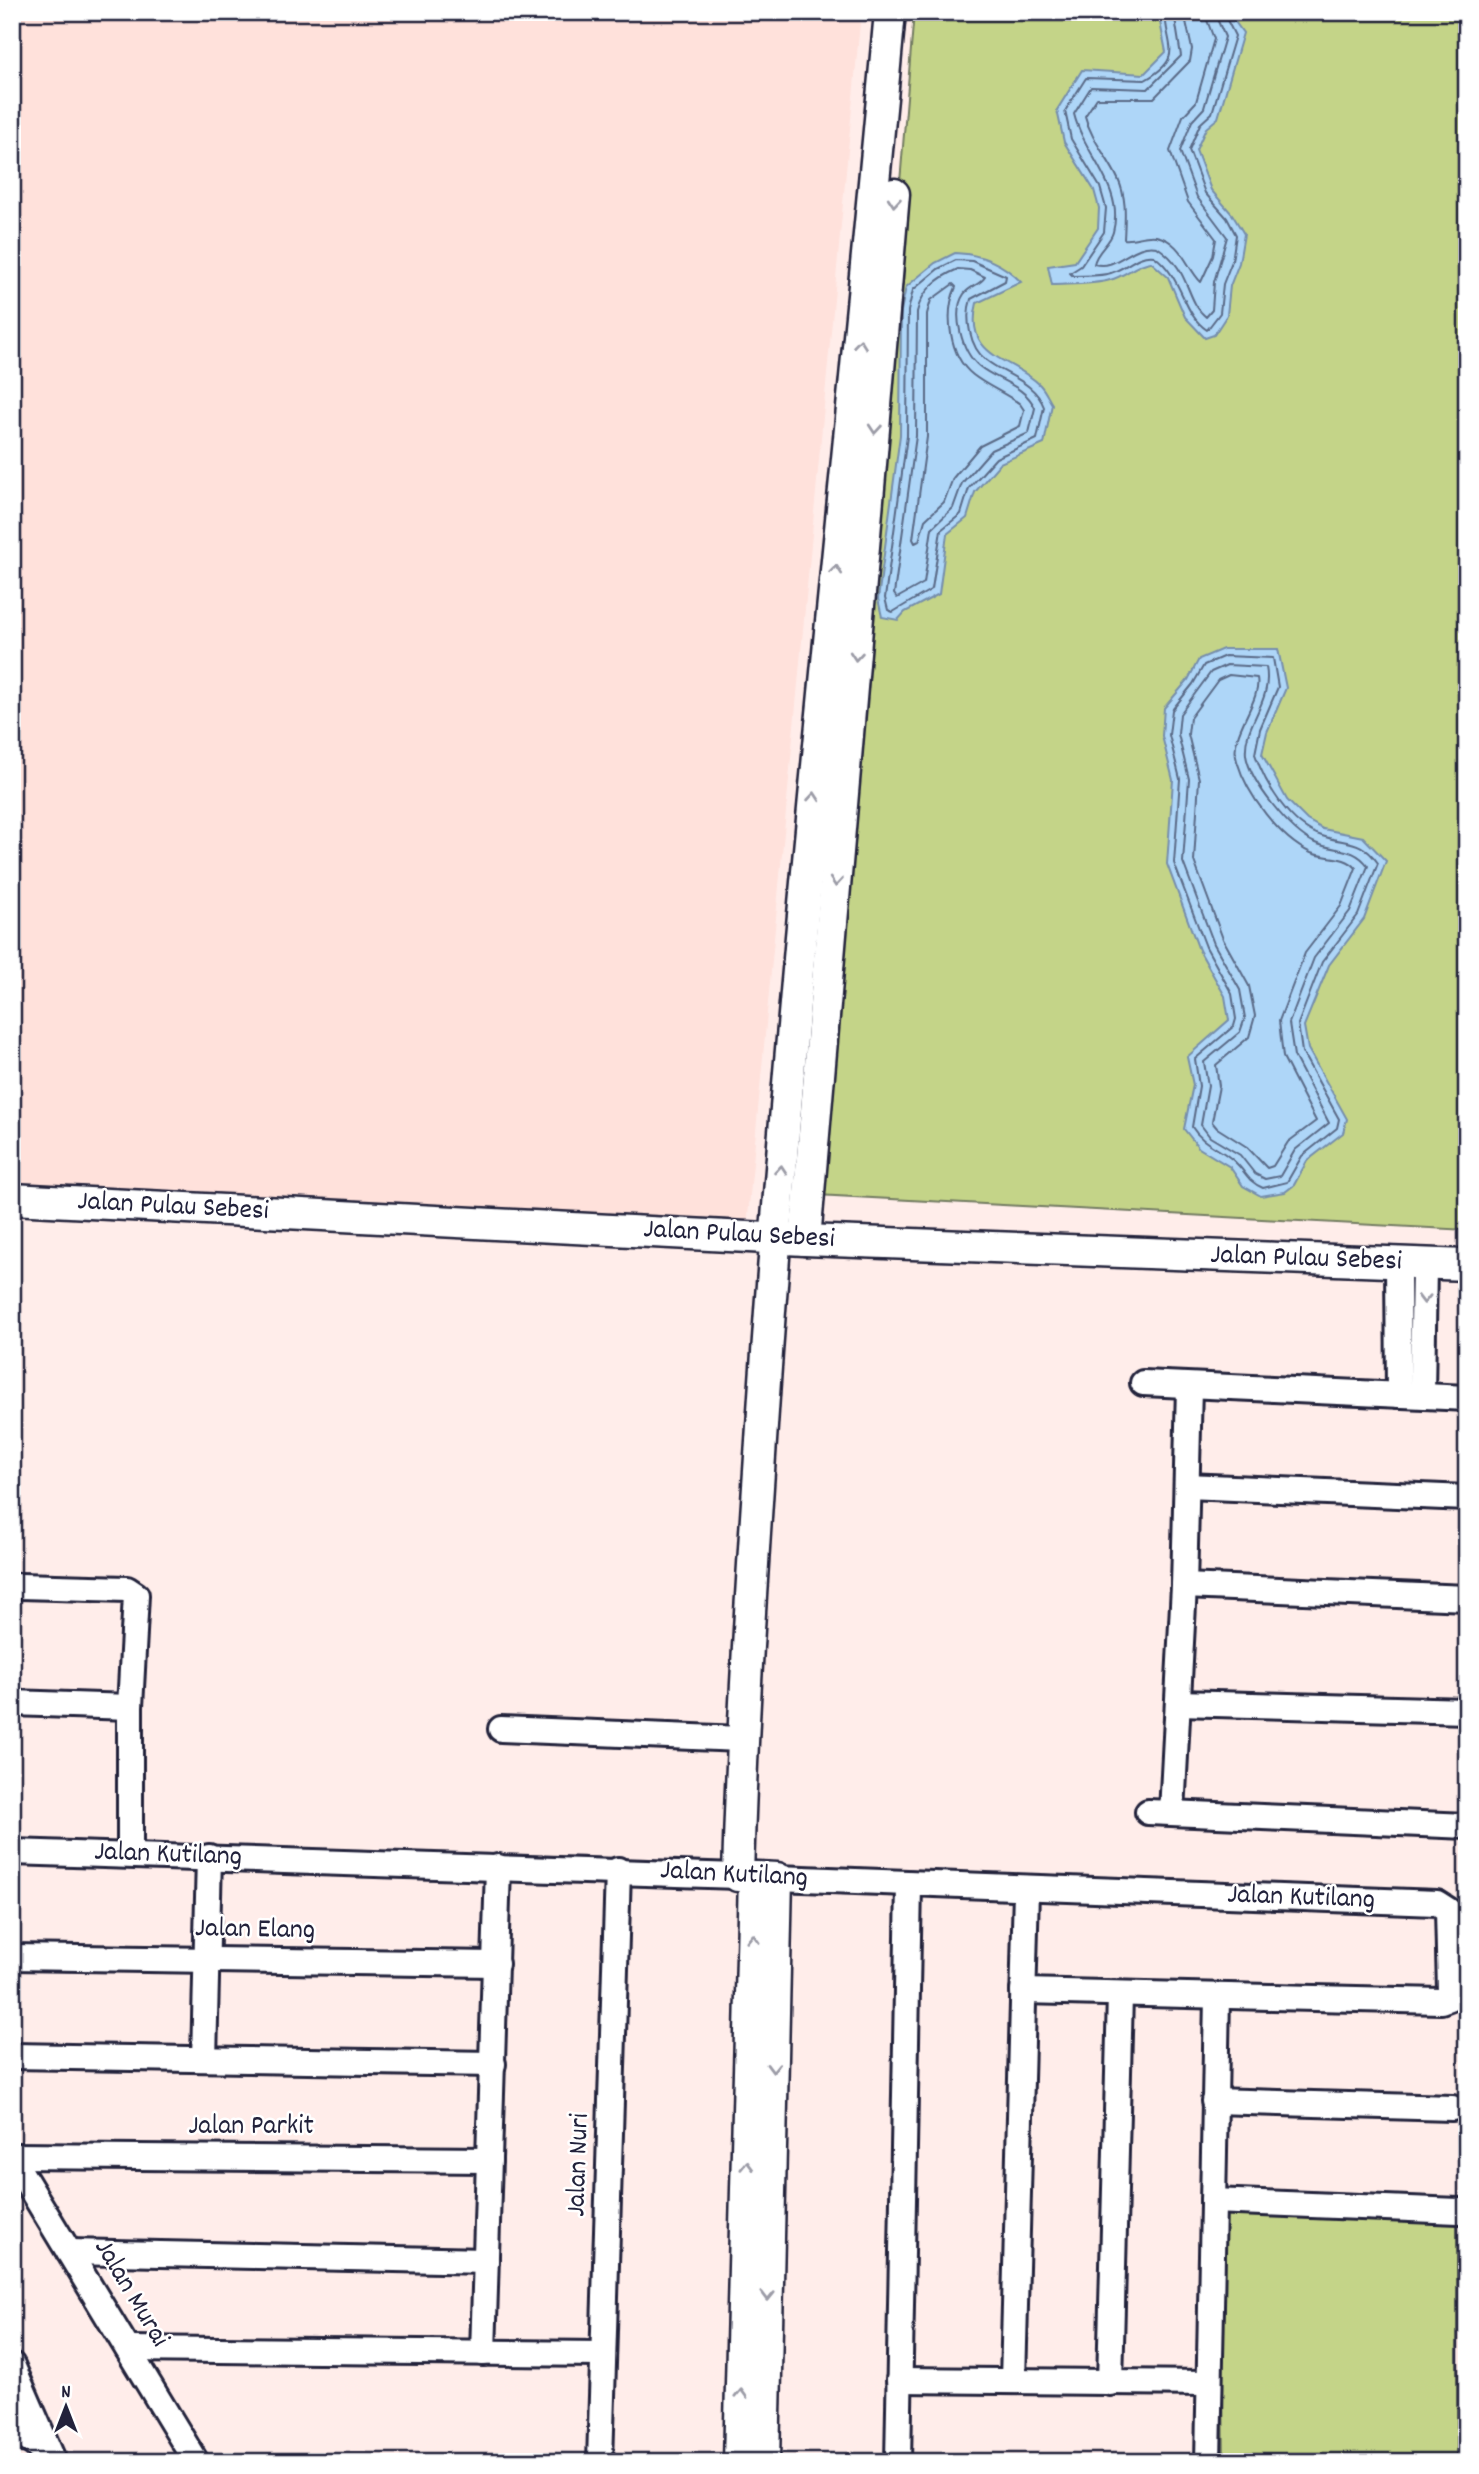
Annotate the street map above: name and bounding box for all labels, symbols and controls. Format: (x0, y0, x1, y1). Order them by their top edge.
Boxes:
one-way arrow (887, 197, 902, 208)
one-way arrow (852, 338, 867, 350)
one-way arrow (868, 424, 883, 435)
one-way arrow (828, 565, 843, 576)
one-way arrow (849, 650, 864, 661)
one-way arrow (806, 791, 821, 802)
one-way arrow (829, 877, 844, 888)
one-way arrow (773, 1164, 788, 1176)
street label: Jalan Pulau Sebesi (76, 1183, 270, 1233)
street label: Jalan Pulau Sebesi (642, 1211, 836, 1261)
street label: Jalan Pulau Sebesi (1210, 1237, 1402, 1283)
one-way arrow (1416, 1293, 1431, 1304)
street label: Jalan Kutilang (93, 1833, 243, 1879)
street label: Jalan Kutilang (659, 1852, 809, 1900)
street label: Jalan Kutilang (1226, 1876, 1376, 1922)
street label: Jalan Elang (195, 1910, 315, 1952)
one-way arrow (745, 1933, 760, 1944)
one-way arrow (765, 2064, 781, 2074)
street label: Jalan Parkit (188, 2108, 314, 2148)
street label: Jalan Nuri (558, 2112, 602, 2218)
one-way arrow (739, 2160, 755, 2171)
street label: Jalan Murai (82, 2232, 178, 2356)
one-way arrow (760, 2290, 775, 2301)
north arrow (32, 2372, 102, 2442)
text: N (61, 2380, 71, 2407)
one-way arrow (733, 2388, 749, 2398)

